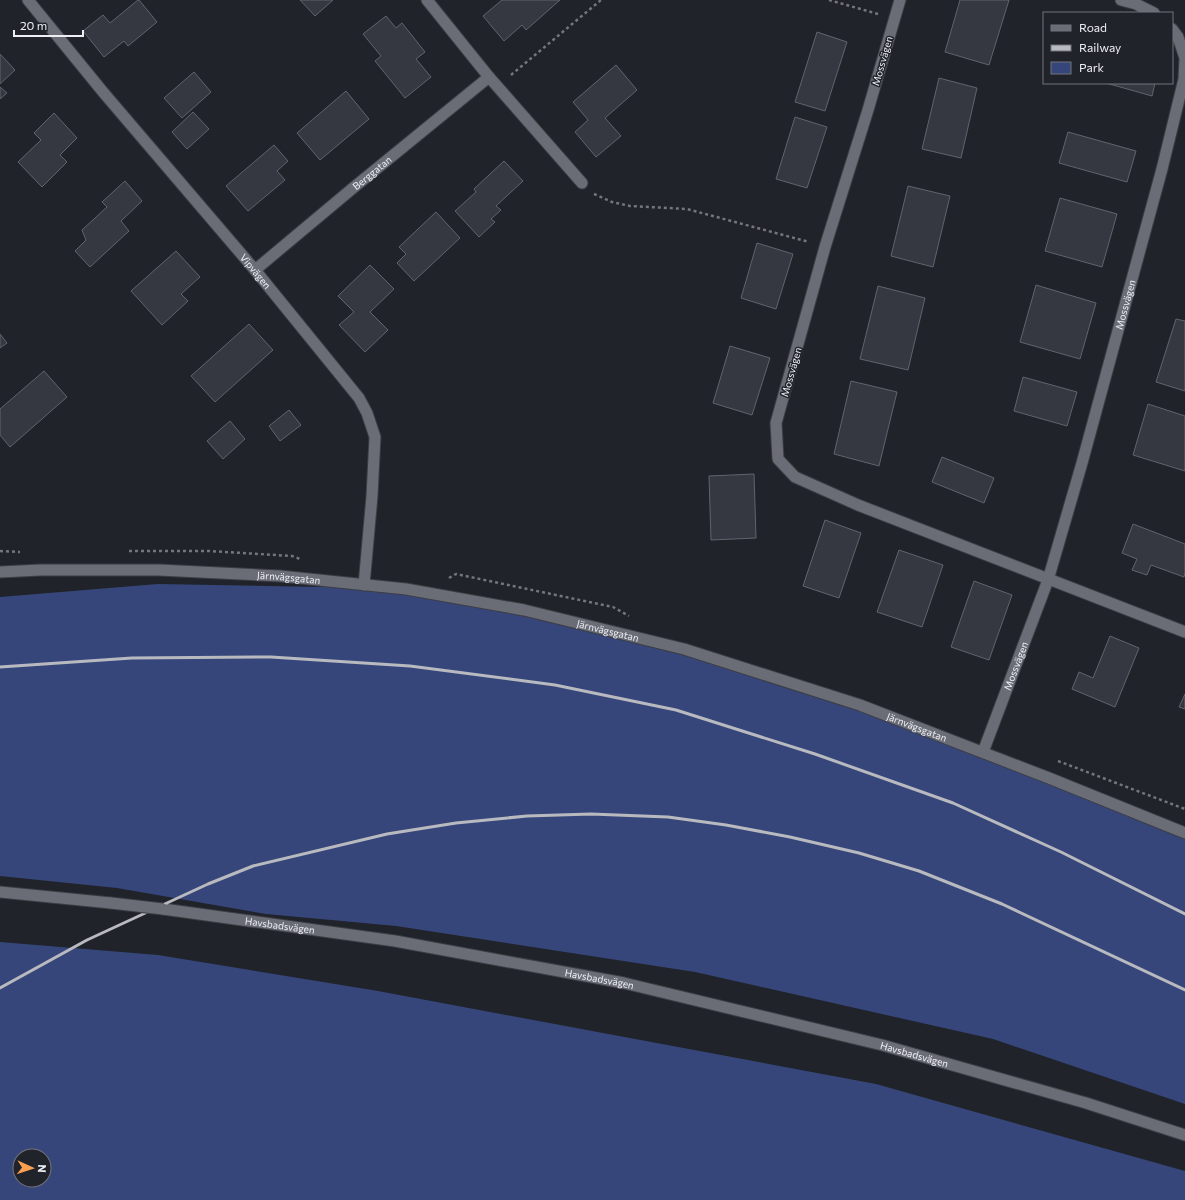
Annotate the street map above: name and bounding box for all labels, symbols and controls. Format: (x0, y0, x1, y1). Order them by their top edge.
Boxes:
scale bar (14, 12, 83, 38)
legend (1043, 12, 1173, 84)
text: 20 m (20, 18, 47, 32)
text: Road (1079, 20, 1107, 34)
street label: Mossvägen (869, 35, 895, 87)
text: Railway (1079, 40, 1121, 54)
text: Park (1079, 60, 1105, 74)
street label: Berggatan (350, 153, 394, 192)
street label: Vipvägen (238, 251, 274, 291)
street label: Mossvägen (1113, 278, 1138, 331)
street label: Mossvägen (778, 346, 804, 398)
street label: Järnvägsgatan (257, 569, 321, 586)
street label: Järnvägsgatan (576, 617, 640, 644)
street label: Mossvägen (1001, 640, 1030, 692)
street label: Järnvägsgatan (885, 710, 949, 744)
street label: Havsbadsvägen (244, 914, 315, 936)
street label: Havsbadsvägen (564, 966, 635, 991)
street label: Havsbadsvägen (879, 1039, 950, 1070)
north arrow (12, 1148, 52, 1188)
text: N (36, 1164, 49, 1173)

